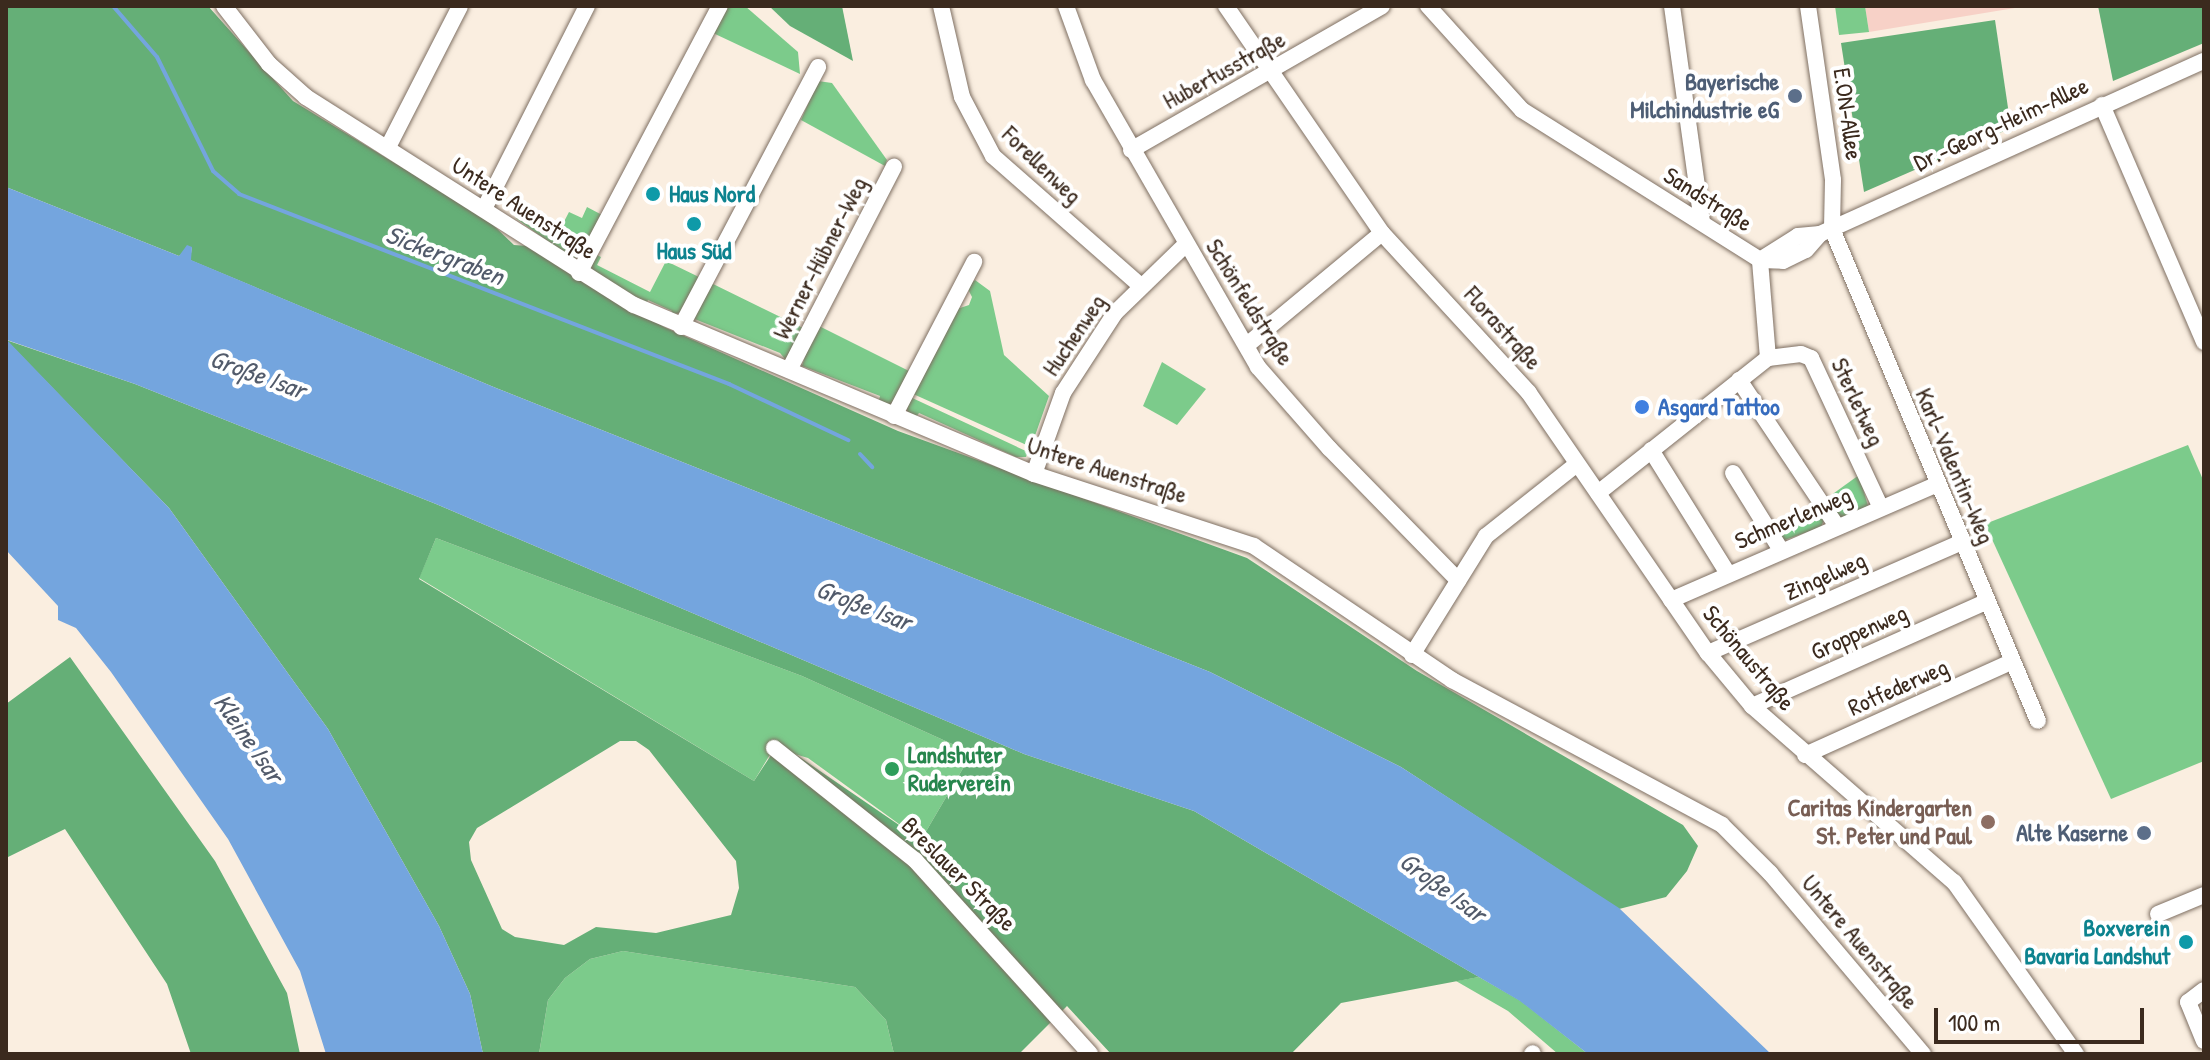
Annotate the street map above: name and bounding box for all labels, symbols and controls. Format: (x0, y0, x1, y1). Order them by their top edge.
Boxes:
street label: Hubertusstraße (1158, 25, 1290, 115)
street label: E.ON-Allee (1827, 66, 1869, 162)
place label: Bayerische Milchindustrie eG (1630, 68, 1779, 124)
street label: Dr.-Georg-Heim-Allee (1909, 71, 2093, 177)
marker: Bayerische Milchindustrie eG (1786, 87, 1804, 105)
street label: Forellenweg (996, 120, 1088, 210)
street label: Untere Auenstraße (446, 151, 602, 265)
street label: Sandstraße (1658, 161, 1758, 237)
street label: Werner-Hübner-Weg (767, 172, 873, 344)
place label: Haus Nord (669, 180, 755, 208)
marker: Haus Nord (644, 185, 662, 203)
marker: Haus Süd (685, 215, 703, 233)
water label: Sickergraben (382, 218, 508, 292)
street label: Schönfeldstraße (1200, 234, 1300, 370)
place label: Haus Süd (657, 237, 731, 265)
street label: Florastraße (1458, 280, 1548, 376)
street label: Huchenweg (1036, 289, 1112, 381)
water label: Große Isar (206, 342, 310, 406)
street label: Sterletweg (1825, 353, 1891, 451)
street label: Karl-Valentin-Weg (1909, 384, 2001, 548)
place label: Asgard Tattoo (1658, 393, 1780, 421)
marker: Asgard Tattoo (1633, 398, 1651, 416)
street label: Untere Auenstraße (1023, 431, 1191, 509)
street label: Schmerlenweg (1730, 481, 1856, 555)
street label: Zingelweg (1780, 545, 1870, 607)
water label: Große Isar (812, 573, 916, 637)
street label: Groppenweg (1806, 598, 1912, 666)
street label: Schönaustraße (1697, 600, 1801, 716)
street label: Rotfederweg (1844, 652, 1952, 722)
water label: Kleine Isar (207, 688, 291, 788)
place label: Landshuter Ruderverein (908, 741, 1011, 797)
marker: Landshuter Ruderverein (883, 760, 901, 778)
place label: Caritas Kindergarten St. Peter und Paul (1787, 794, 1972, 850)
street label: Breslauer Straße (896, 811, 1022, 937)
marker: Caritas Kindergarten St. Peter und Paul (1979, 813, 1997, 831)
place label: Alte Kaserne (2016, 819, 2128, 847)
marker: Alte Kaserne (2135, 824, 2153, 842)
water label: Große Isar (1394, 845, 1492, 929)
street label: Untere Auenstraße (1796, 869, 1924, 1015)
place label: Boxverein Bavaria Landshut (2024, 914, 2170, 970)
marker: Boxverein Bavaria Landshut (2177, 933, 2195, 951)
scale bar (1938, 992, 2148, 1042)
text: 100 m (1948, 1006, 2000, 1038)

